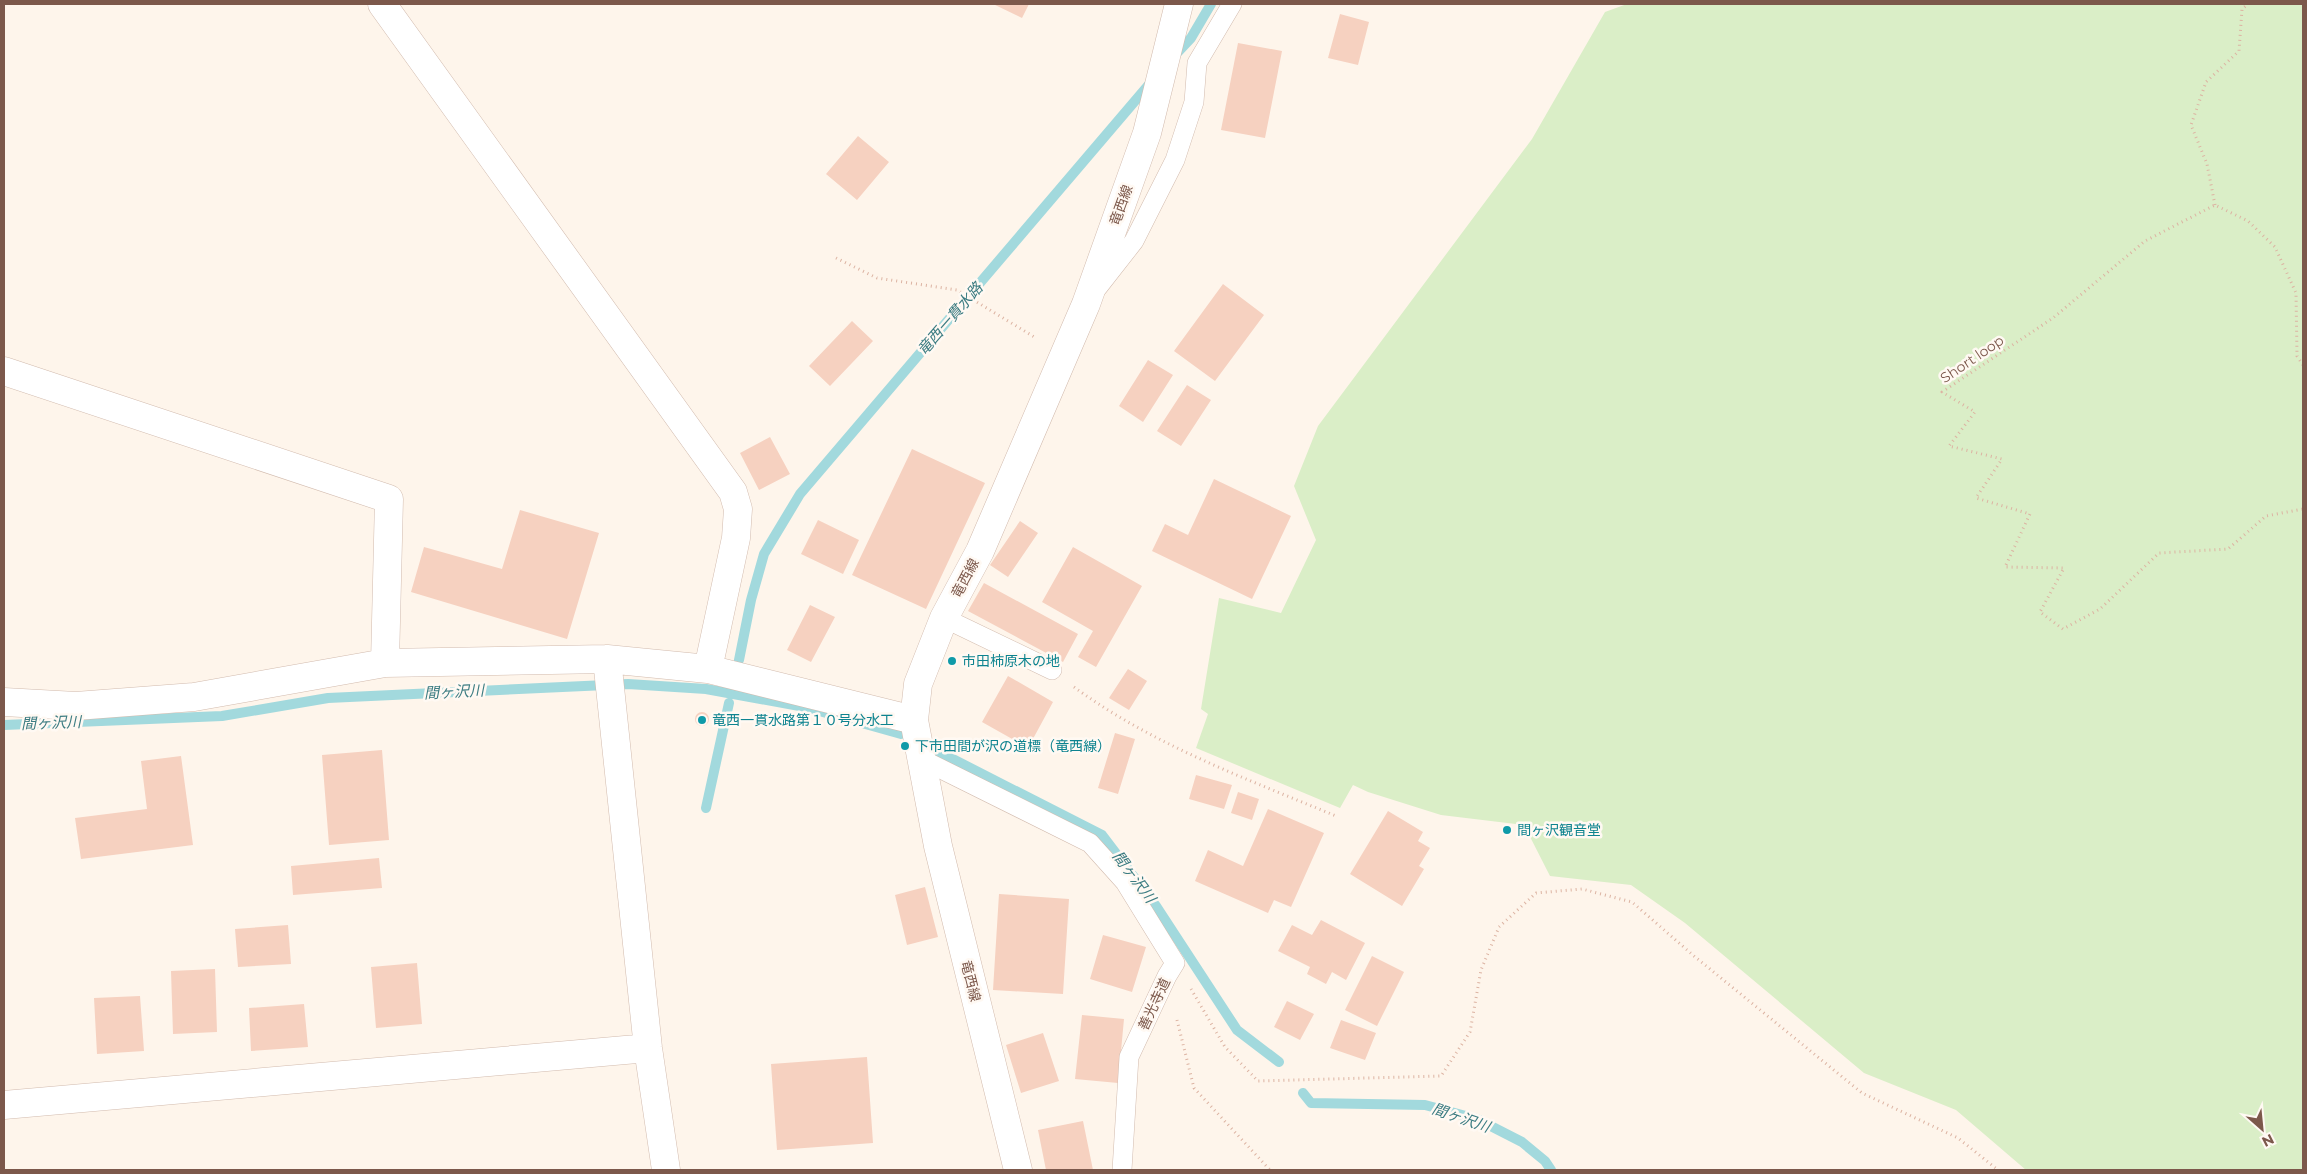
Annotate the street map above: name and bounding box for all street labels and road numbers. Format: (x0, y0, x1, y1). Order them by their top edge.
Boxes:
street label: 竜西線 (1105, 182, 1137, 228)
street label: Short loop (1937, 331, 2007, 387)
street label: 竜西線 (947, 555, 983, 601)
street label: 竜西線 (957, 958, 985, 1004)
street label: 善光寺道 (1134, 975, 1174, 1033)

